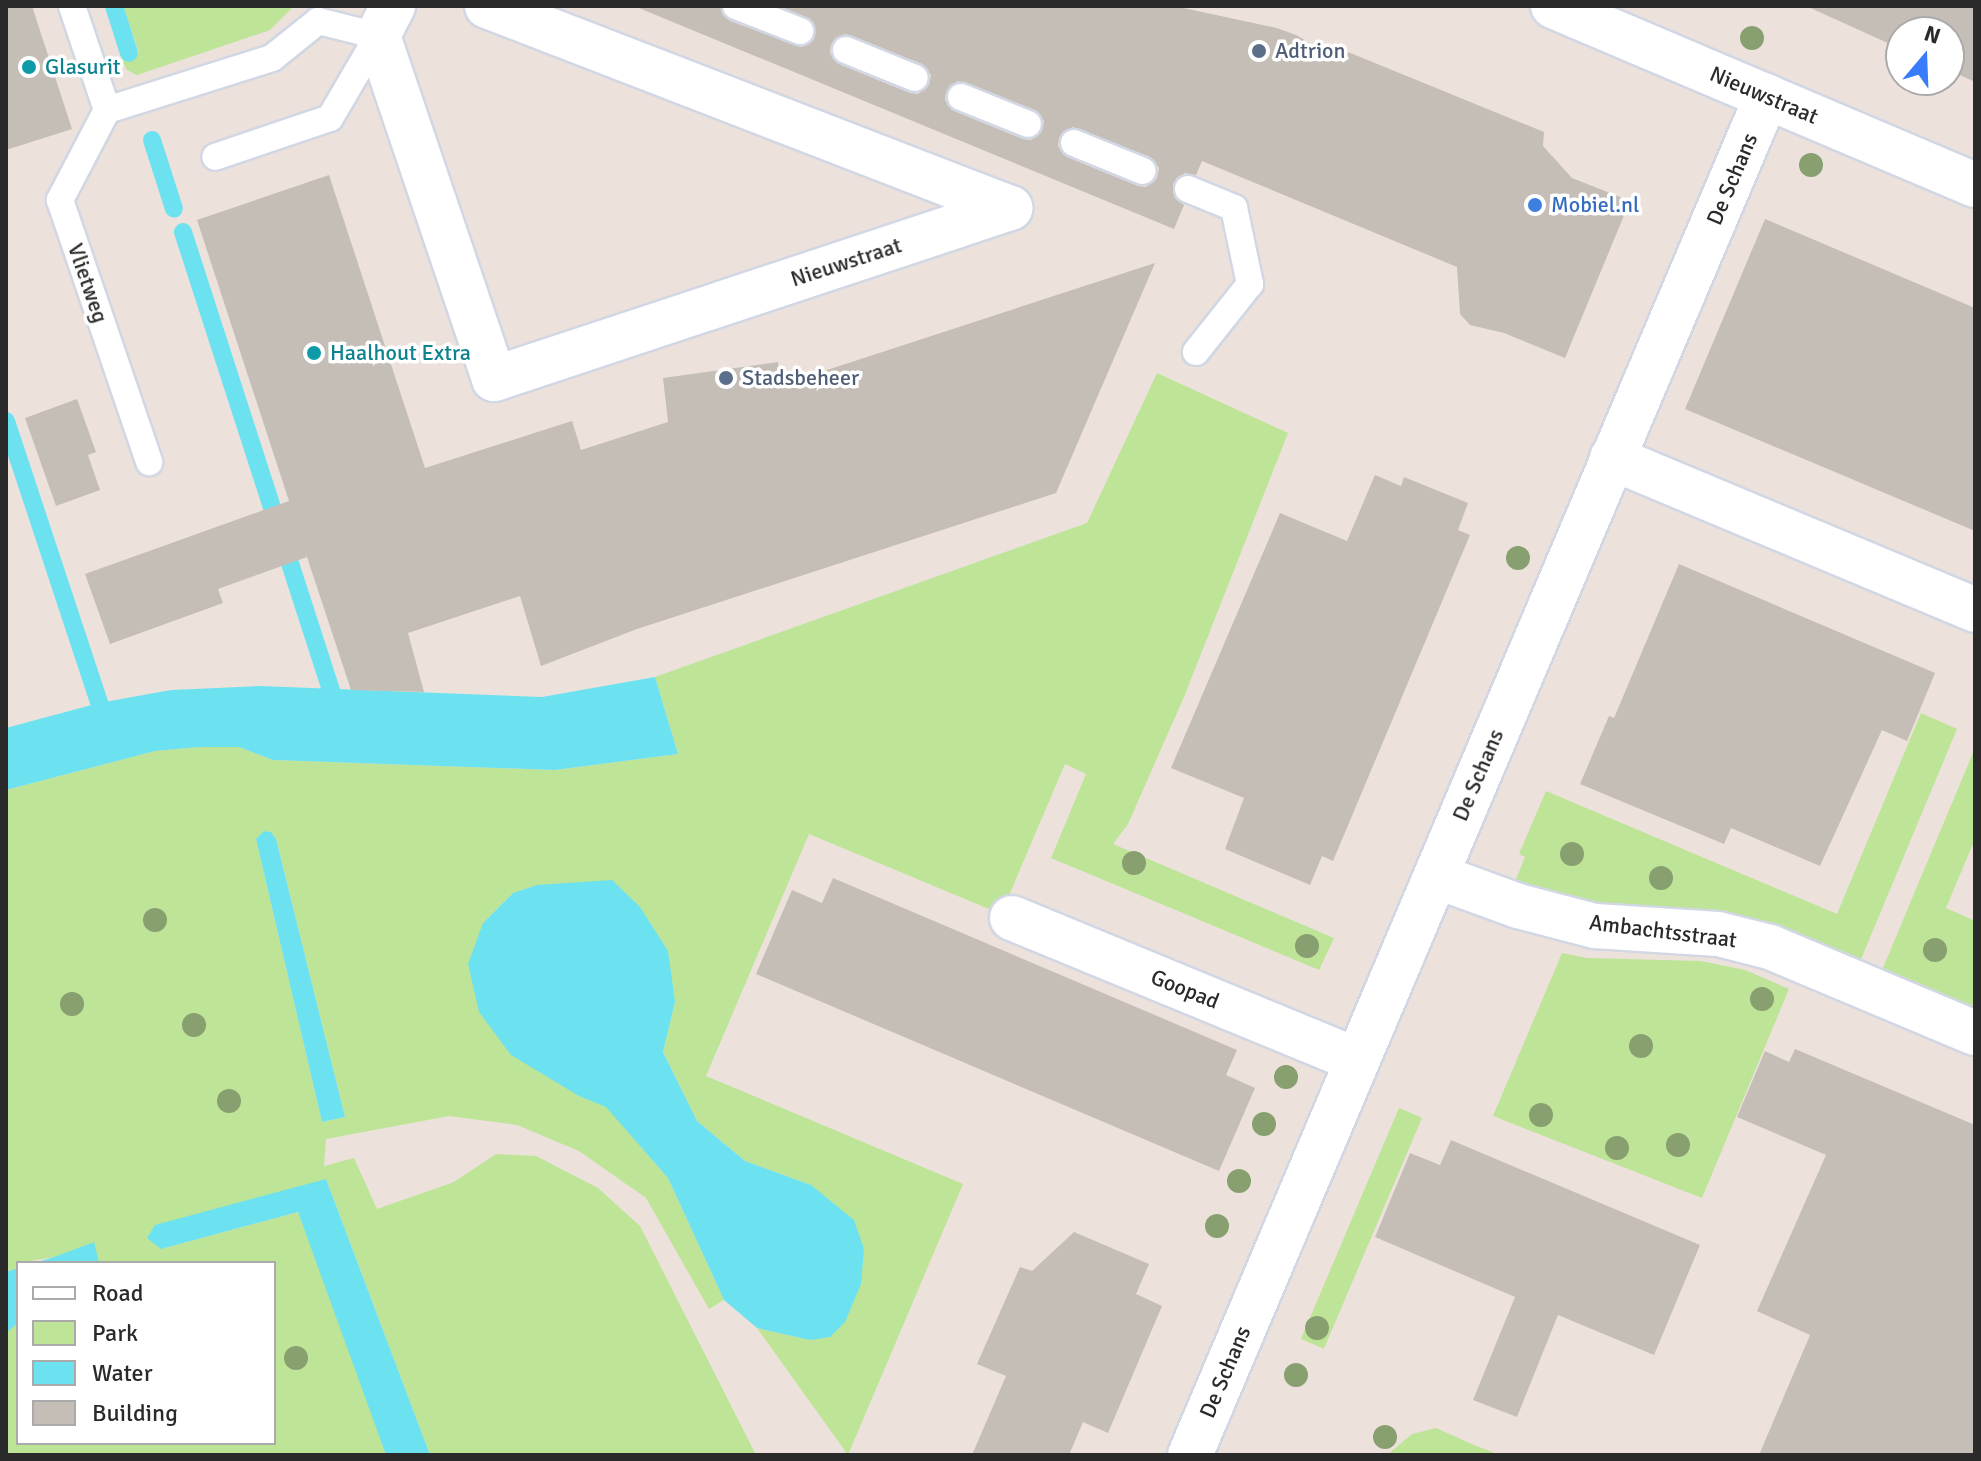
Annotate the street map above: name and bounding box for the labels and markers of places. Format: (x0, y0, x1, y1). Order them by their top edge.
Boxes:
place label: Adtrion (1275, 38, 1346, 64)
marker: Adtrion (1250, 42, 1268, 60)
place label: Glasurit (45, 54, 120, 80)
marker: Glasurit (20, 58, 38, 76)
place label: Mobiel.nl (1551, 192, 1639, 218)
marker: Mobiel.nl (1526, 196, 1544, 214)
place label: Haalhout Extra (330, 340, 471, 366)
marker: Haalhout Extra (305, 344, 323, 362)
place label: Stadsbeheer (742, 365, 859, 391)
marker: Stadsbeheer (717, 369, 735, 387)

